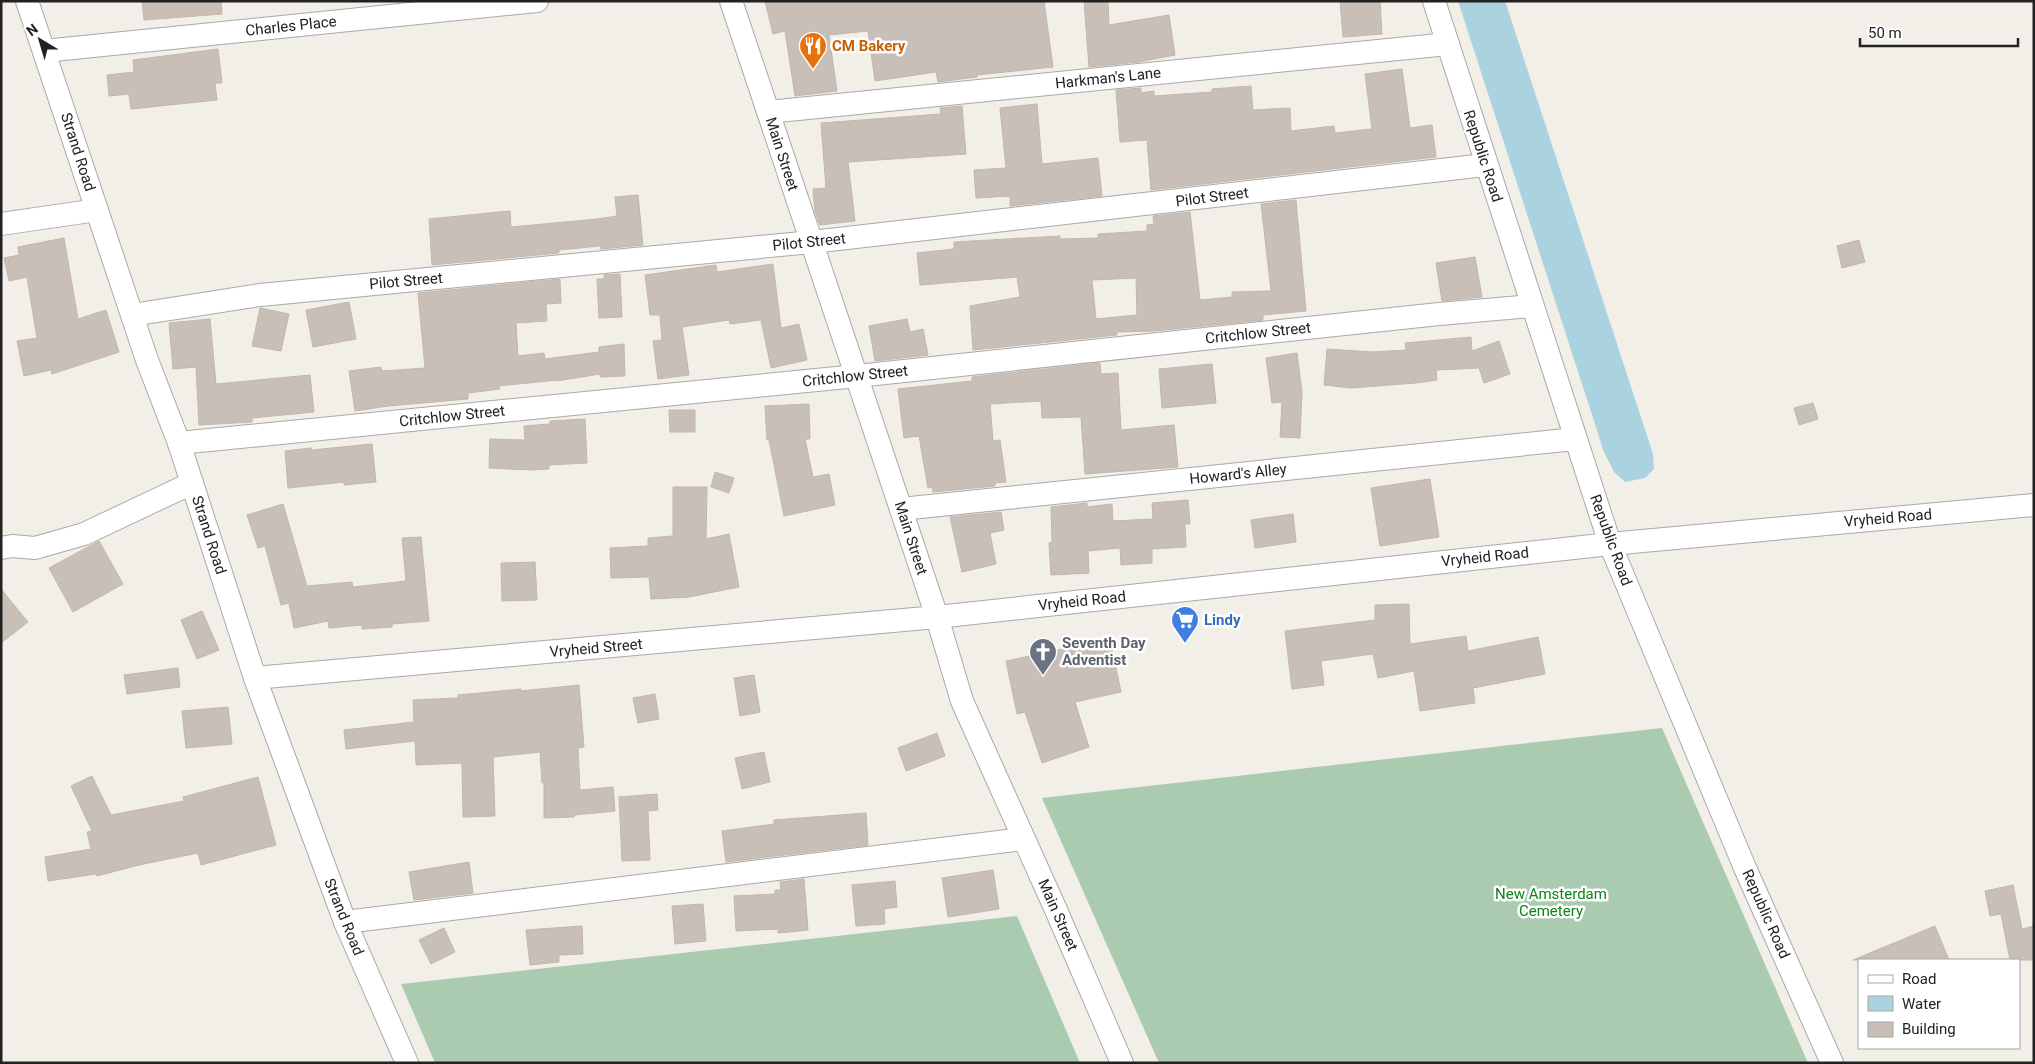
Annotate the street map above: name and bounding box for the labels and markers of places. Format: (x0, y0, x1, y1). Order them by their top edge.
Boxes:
restaurant icon: CM Bakery (798, 31, 828, 70)
place label: CM Bakery (832, 37, 906, 55)
supermarket icon: Lindy (1170, 605, 1200, 644)
place label: Lindy (1204, 611, 1241, 629)
place label: Seventh Day Adventist (1062, 634, 1146, 669)
church icon: Seventh Day Adventist (1028, 637, 1058, 676)

